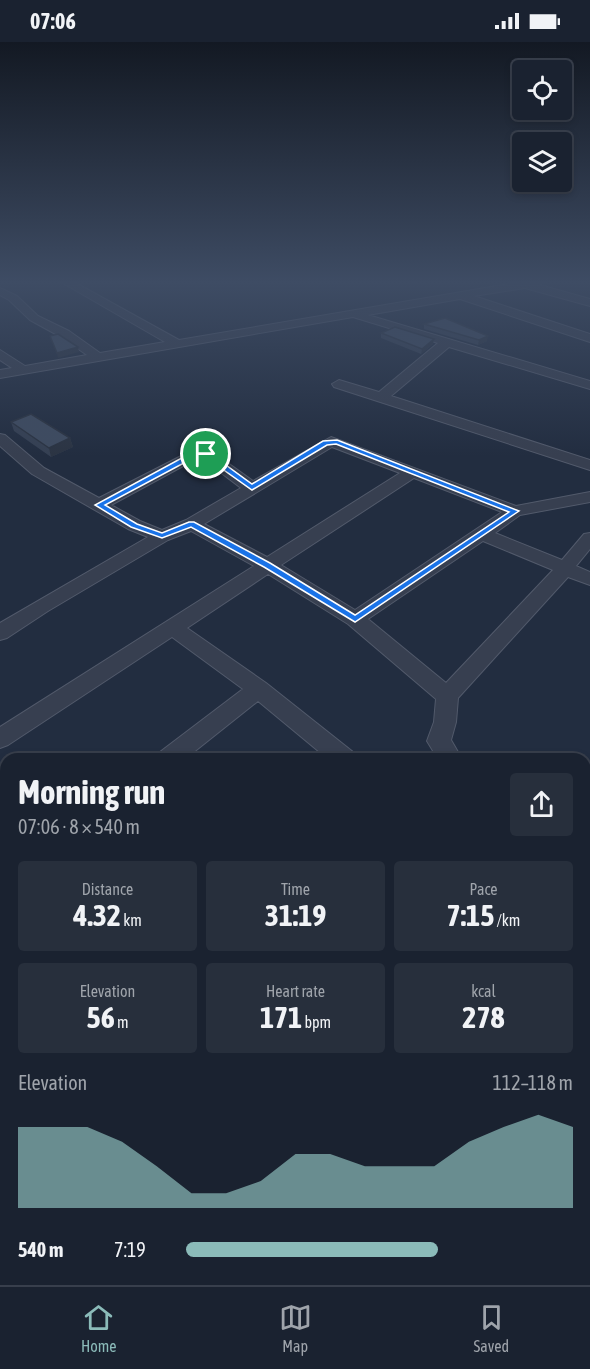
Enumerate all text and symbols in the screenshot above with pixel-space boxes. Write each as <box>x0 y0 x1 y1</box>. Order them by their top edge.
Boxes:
text: 07:06 <box>30 8 76 34</box>
map controls <box>512 60 572 192</box>
button: locate <box>512 60 572 120</box>
button: layers <box>512 132 572 192</box>
pin <box>180 428 231 479</box>
icon: arrive <box>189 437 222 470</box>
text: Morning run <box>18 773 165 811</box>
button: share <box>510 773 573 836</box>
text: 07:06 · 8 × 540 m <box>18 815 140 838</box>
text: Distance <box>82 880 133 898</box>
text: Time <box>281 880 310 898</box>
text: Pace <box>469 880 498 898</box>
text: 4.32 <box>73 898 121 932</box>
text: 31:19 <box>265 898 326 932</box>
text: 7:15 <box>447 898 494 932</box>
text: km <box>121 911 142 929</box>
text: /km <box>494 911 520 929</box>
text: Elevation <box>80 982 135 1000</box>
text: Heart rate <box>266 982 325 1000</box>
text: kcal <box>471 982 496 1000</box>
text: 56 <box>87 1000 115 1034</box>
text: 171 <box>260 1000 302 1034</box>
text: 278 <box>462 1000 505 1034</box>
text: m <box>115 1013 128 1031</box>
text: bpm <box>302 1013 331 1031</box>
text: Elevation <box>18 1071 87 1094</box>
text: 112–118 m <box>492 1071 573 1094</box>
text: 540 m <box>18 1238 63 1261</box>
text: 7:19 <box>114 1238 146 1261</box>
tab: Home <box>81 1301 117 1355</box>
tab: Map <box>279 1301 312 1355</box>
tab: Saved <box>474 1301 509 1355</box>

